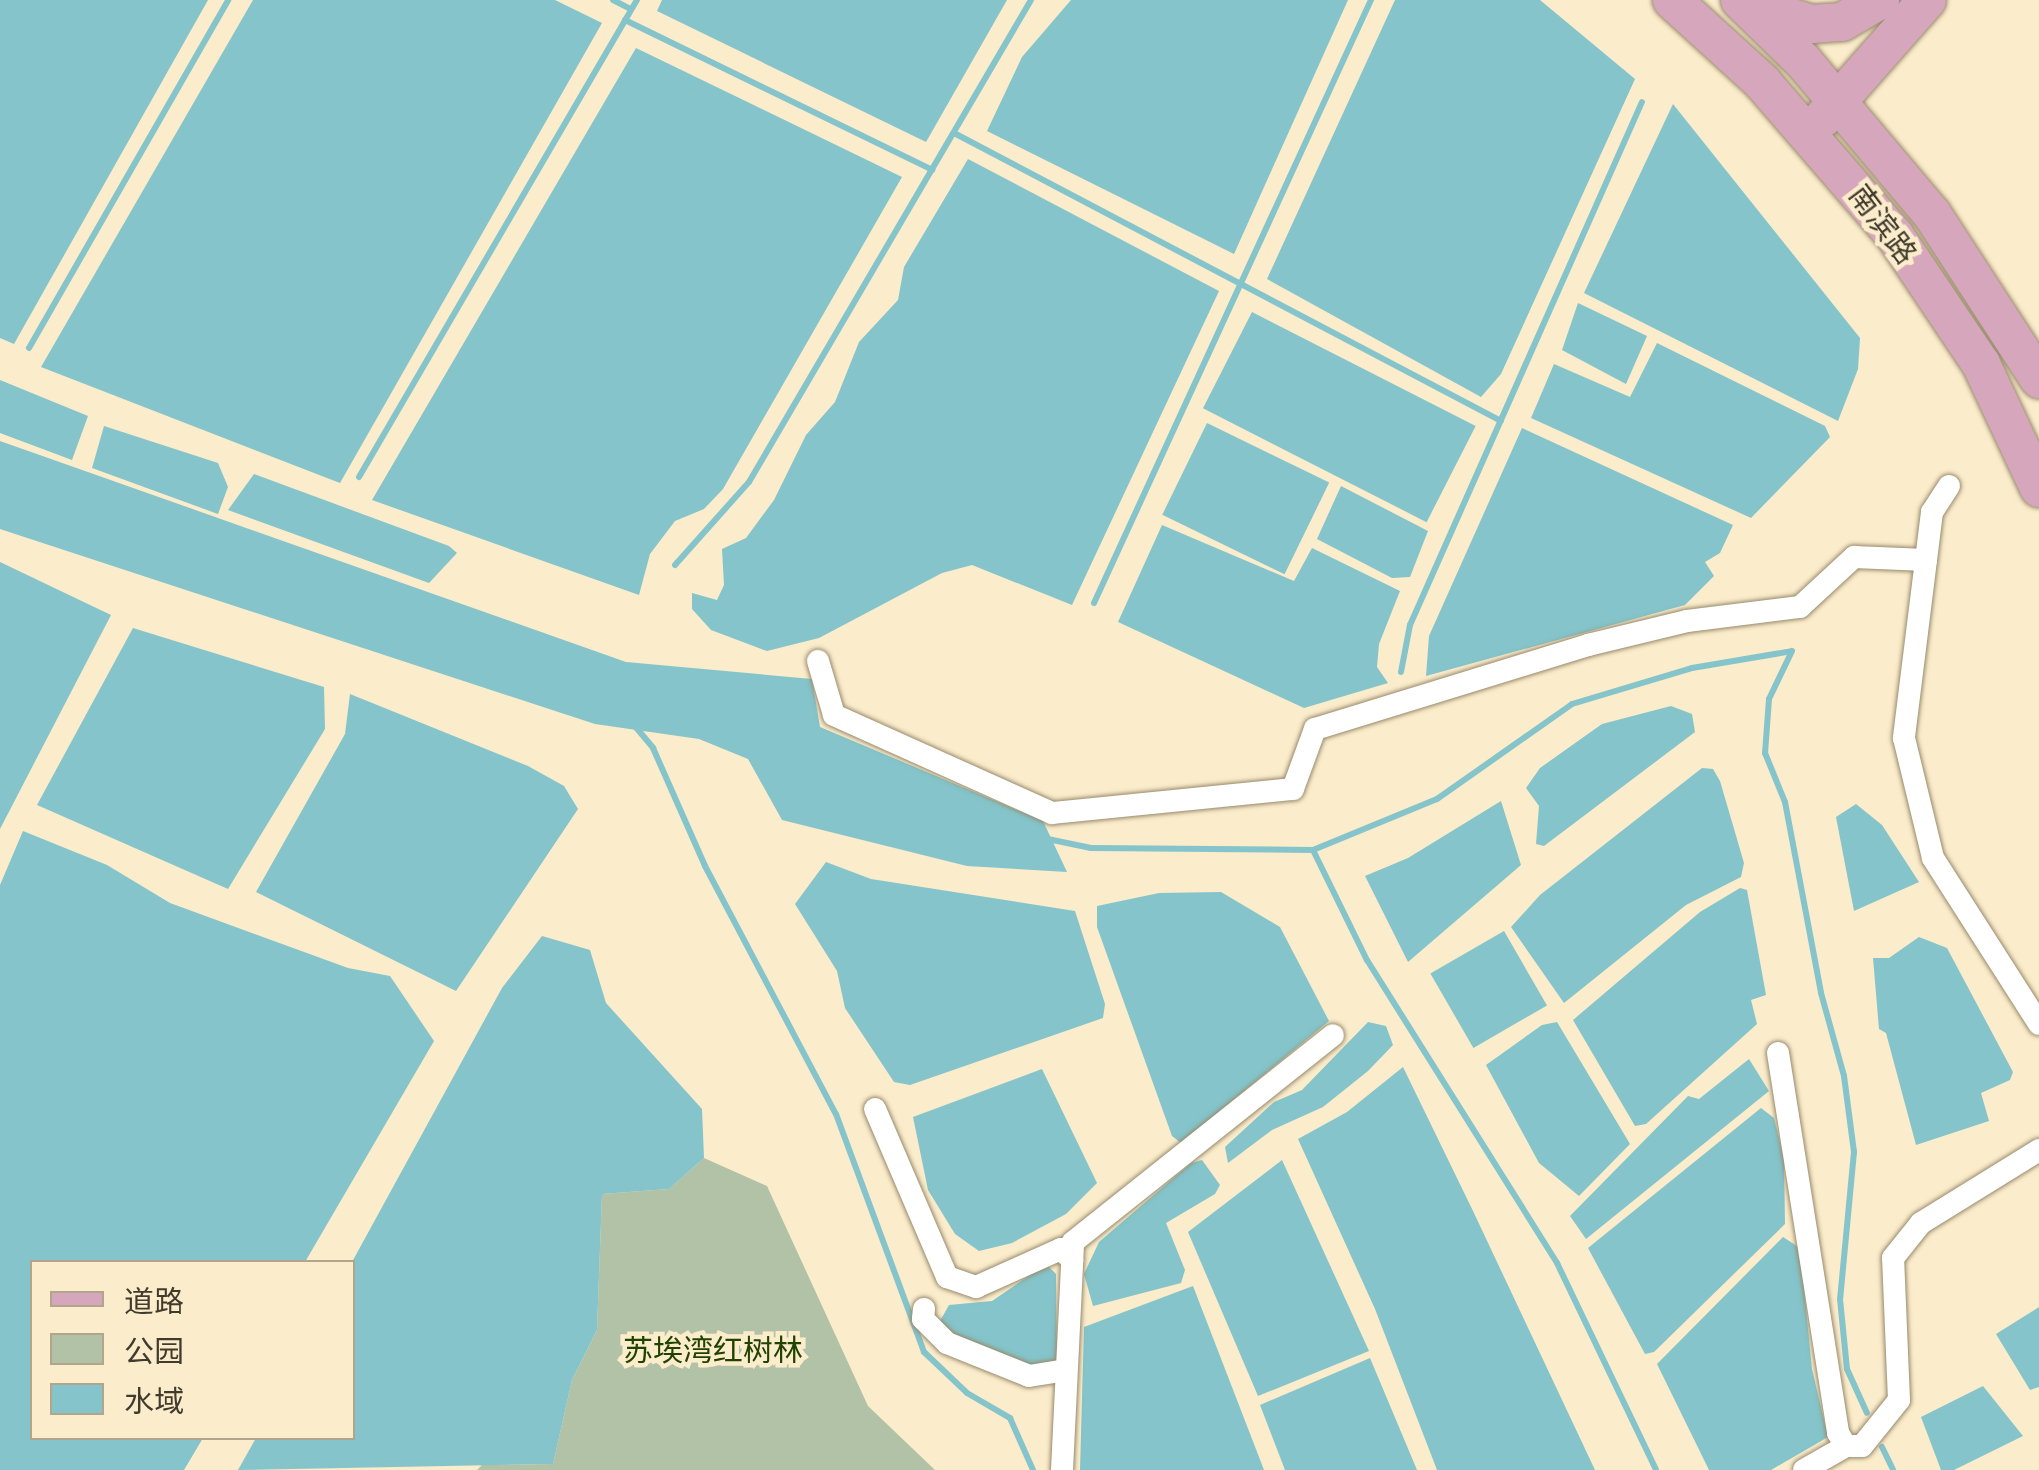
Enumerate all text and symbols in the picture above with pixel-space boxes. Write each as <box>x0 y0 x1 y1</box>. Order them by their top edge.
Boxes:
street label: 南滨路 <box>1842 177 1924 271</box>
legend <box>30 1260 355 1440</box>
text: 道路 <box>124 1283 184 1319</box>
park label: 苏埃湾红树林 <box>623 1332 803 1368</box>
text: 公园 <box>124 1333 184 1369</box>
text: 水域 <box>124 1383 184 1419</box>

